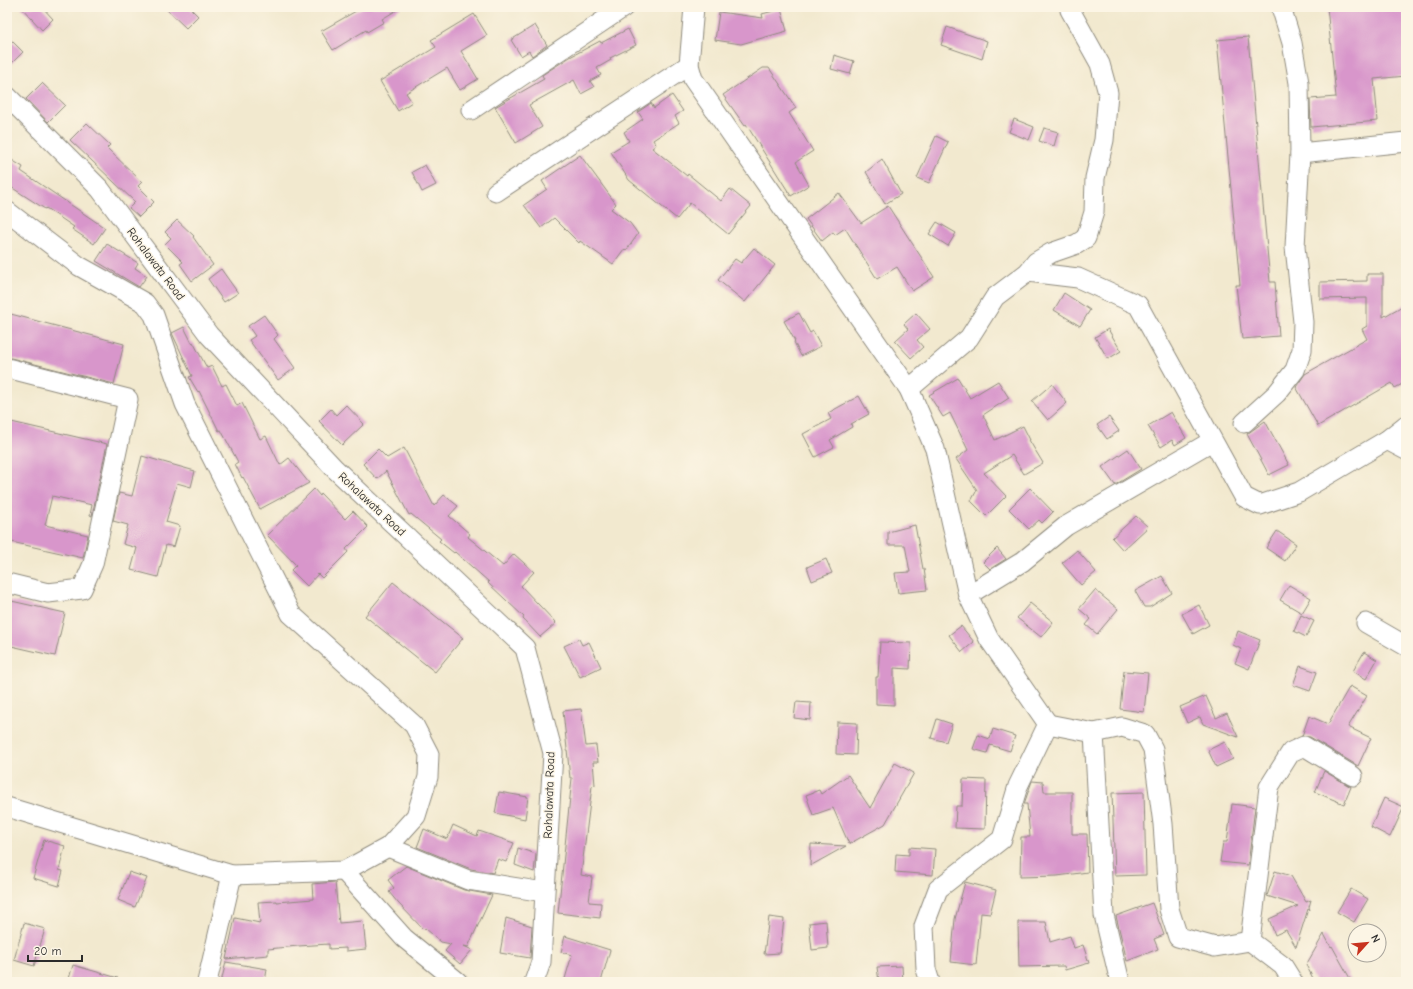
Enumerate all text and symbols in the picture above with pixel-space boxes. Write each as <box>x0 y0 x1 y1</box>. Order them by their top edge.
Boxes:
street label: Rohalawata Road <box>124 225 188 303</box>
street label: Rohalawata Road <box>335 469 409 539</box>
street label: Rohalawata Road <box>540 751 558 839</box>
north arrow <box>1347 923 1387 963</box>
text: N <box>1368 933 1383 945</box>
scale bar <box>28 937 82 963</box>
text: 20 m <box>34 944 62 958</box>

